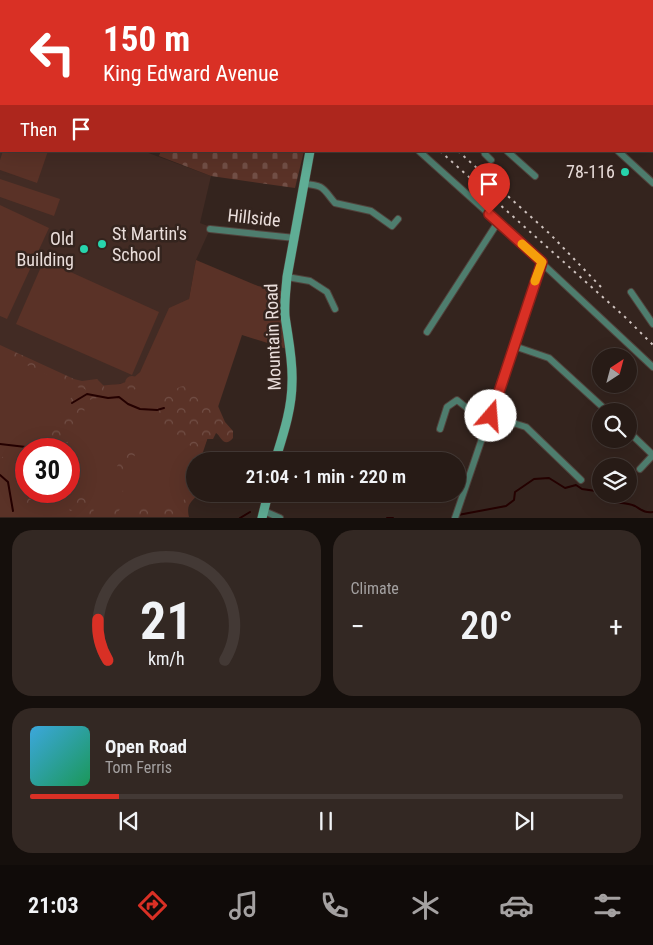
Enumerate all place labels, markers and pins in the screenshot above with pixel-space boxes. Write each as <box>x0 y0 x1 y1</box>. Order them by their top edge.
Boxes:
place label: 78-116 <box>566 161 615 182</box>
pin <box>468 163 510 214</box>
marker: 78-116 <box>619 166 631 178</box>
place label: St Martin's School <box>112 223 187 265</box>
place label: Old Building <box>17 228 74 270</box>
marker: St Martin's School <box>96 238 108 250</box>
marker: Old Building <box>78 243 90 255</box>

